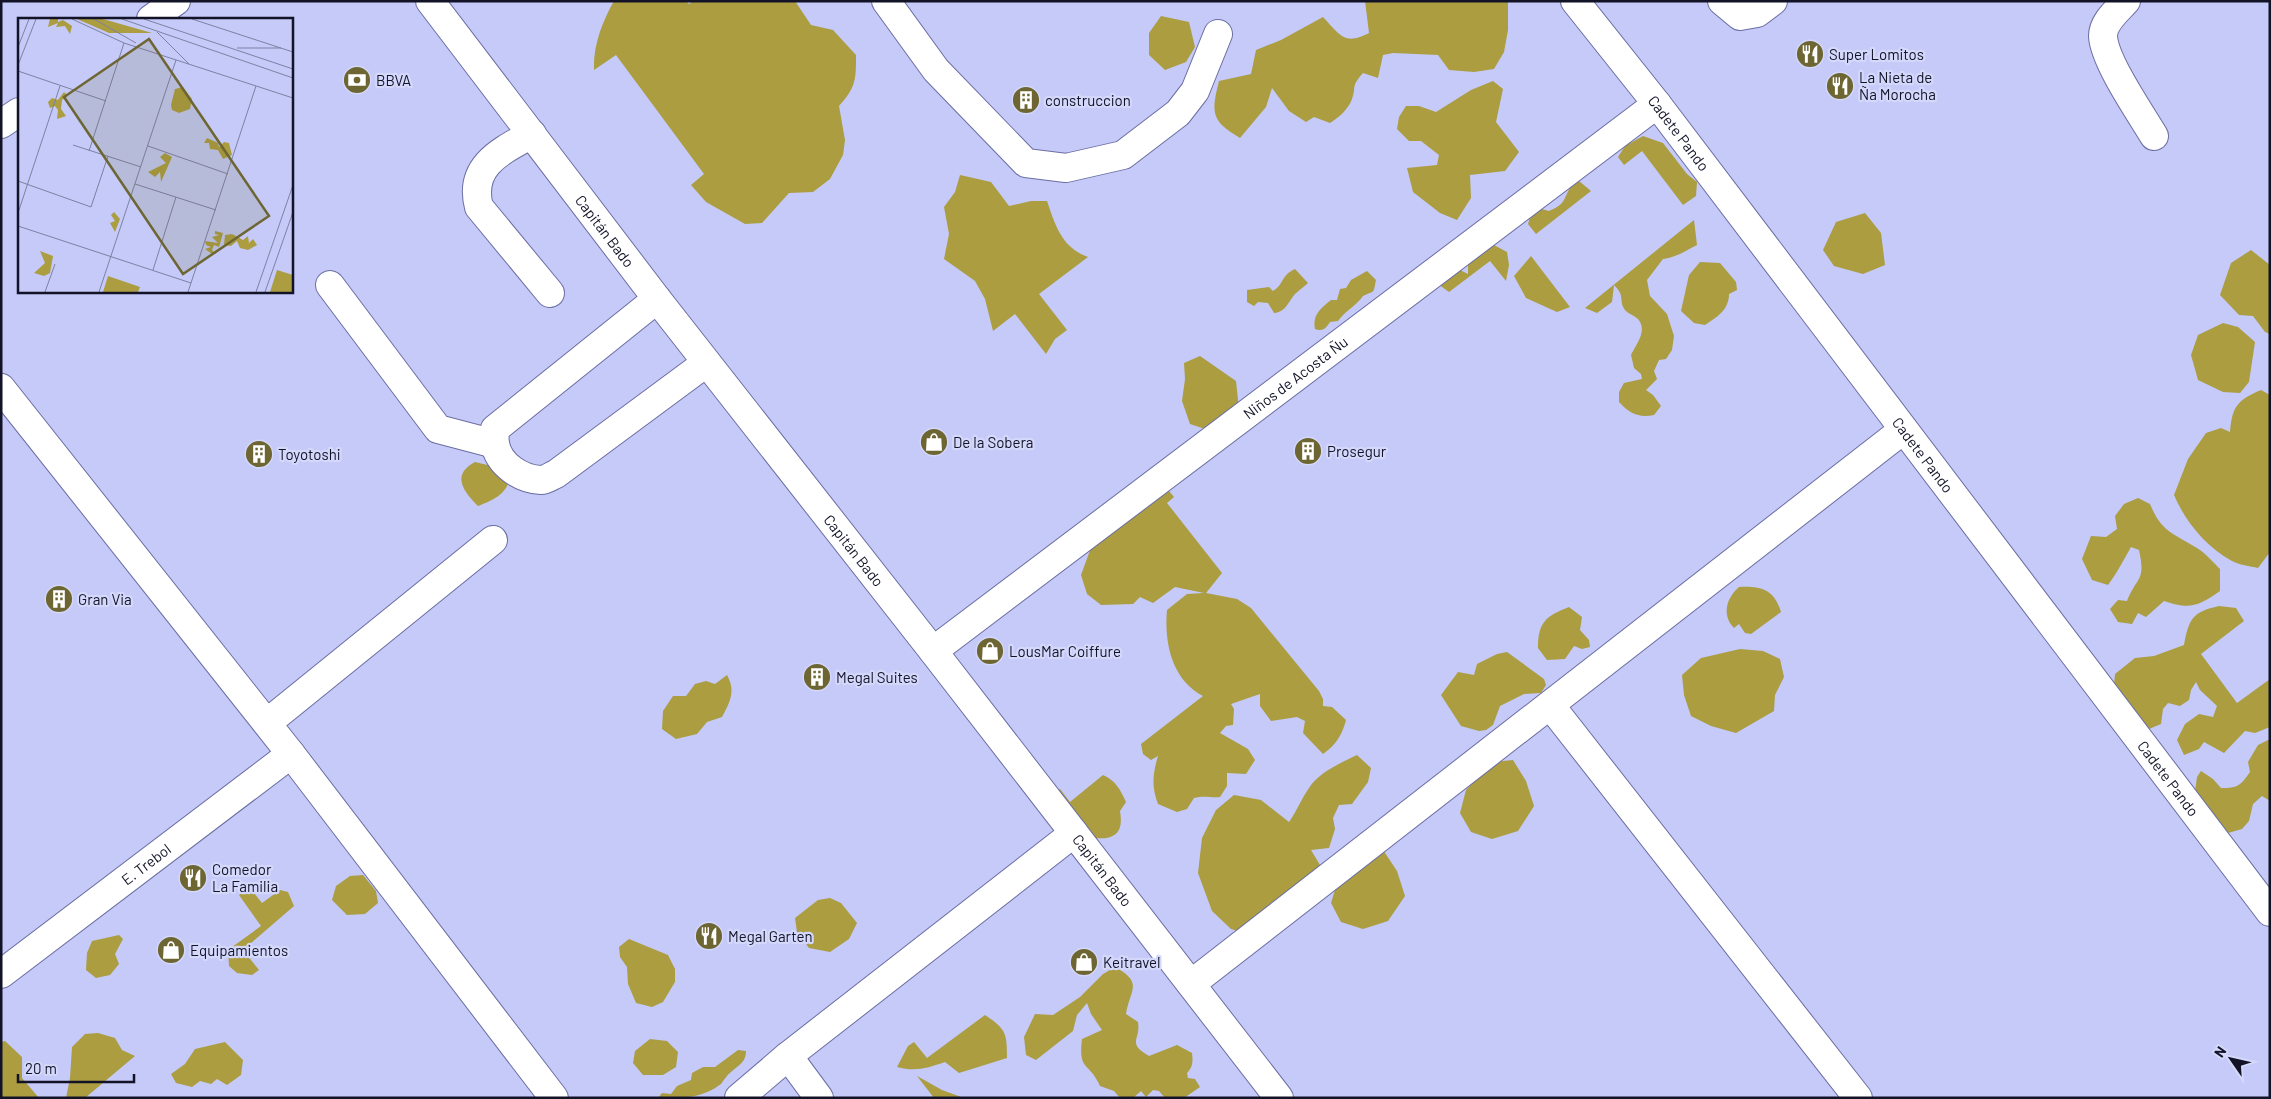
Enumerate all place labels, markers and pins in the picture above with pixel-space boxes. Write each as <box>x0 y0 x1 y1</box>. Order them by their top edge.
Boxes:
restaurant icon: Super Lomitos <box>1795 39 1825 69</box>
place label: Super Lomitos <box>1829 45 1924 63</box>
bank icon: BBVA <box>342 65 372 95</box>
place label: La Nieta de Ña Morocha <box>1859 68 1936 103</box>
place label: BBVA <box>376 71 411 89</box>
restaurant icon: La Nieta de Ña Morocha <box>1825 71 1855 101</box>
building icon: construccion <box>1011 85 1041 115</box>
place label: construccion <box>1045 91 1131 109</box>
shop icon: De la Sobera <box>919 427 949 457</box>
place label: De la Sobera <box>953 433 1034 451</box>
building icon: Prosegur <box>1293 436 1323 466</box>
building icon: Toyotoshi <box>244 439 274 469</box>
place label: Prosegur <box>1327 442 1387 460</box>
place label: Toyotoshi <box>278 445 341 463</box>
building icon: Gran Via <box>44 584 74 614</box>
place label: Gran Via <box>78 590 132 608</box>
shop icon: LousMar Coiffure <box>975 636 1005 666</box>
place label: LousMar Coiffure <box>1009 642 1121 660</box>
building icon: Megal Suites <box>802 662 832 692</box>
place label: Megal Suites <box>836 668 918 686</box>
place label: Comedor La Familia <box>212 860 278 895</box>
restaurant icon: Comedor La Familia <box>178 863 208 893</box>
restaurant icon: Megal Garten <box>694 921 724 951</box>
place label: Megal Garten <box>728 927 813 945</box>
shop icon: Equipamientos <box>156 935 186 965</box>
place label: Equipamientos <box>190 941 288 959</box>
shop icon: Keitravel <box>1069 947 1099 977</box>
place label: Keitravel <box>1103 953 1161 971</box>

